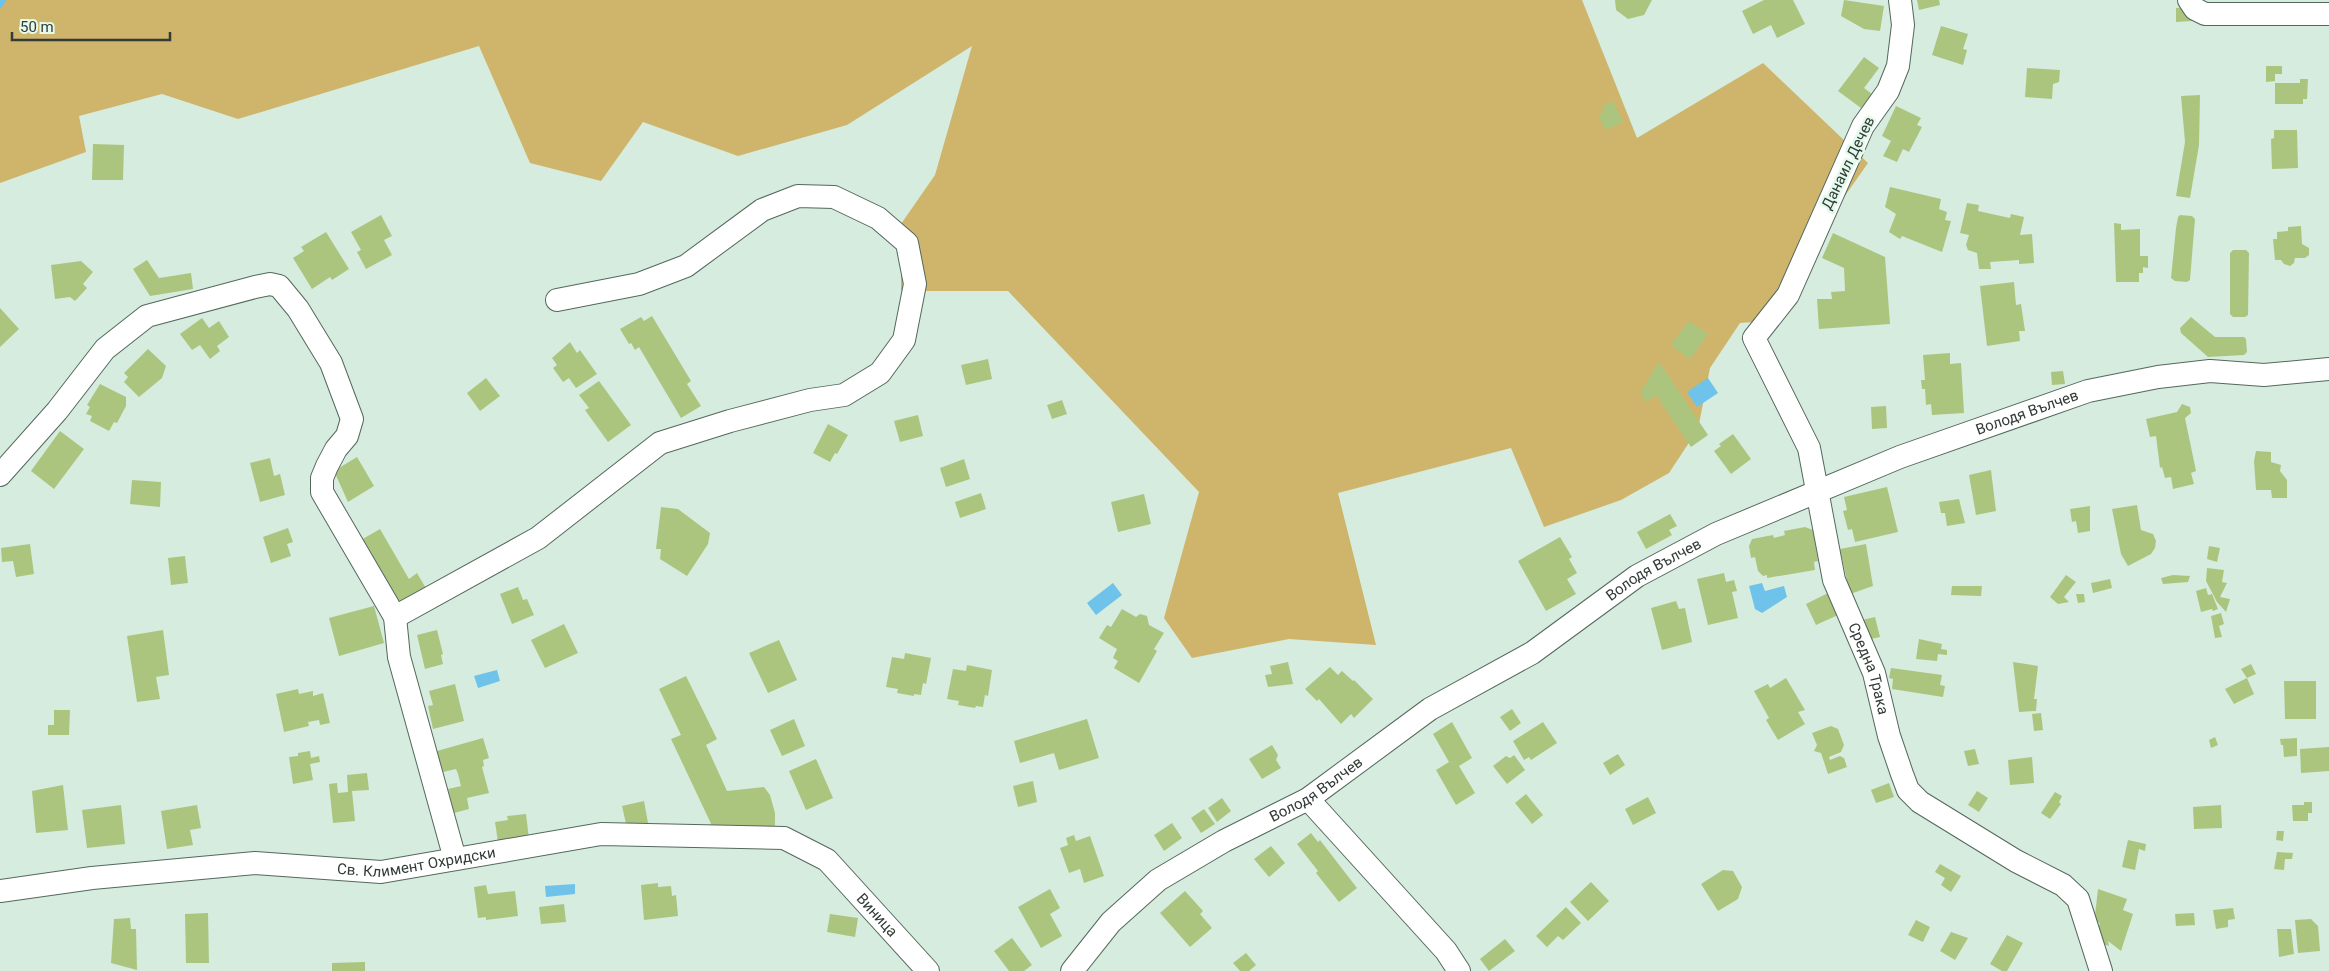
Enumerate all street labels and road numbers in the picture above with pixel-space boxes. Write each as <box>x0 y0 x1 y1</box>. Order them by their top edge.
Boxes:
street label: Данаил Дечев <box>1818 114 1878 212</box>
street label: Володя Вълчев <box>1973 386 2081 439</box>
street label: Володя Вълчев <box>1602 535 1704 605</box>
street label: Средна Трака <box>1844 620 1893 716</box>
street label: Володя Вълчев <box>1266 753 1366 826</box>
street label: Св. Климент Охридски <box>336 843 497 881</box>
street label: Виница <box>853 890 901 941</box>

